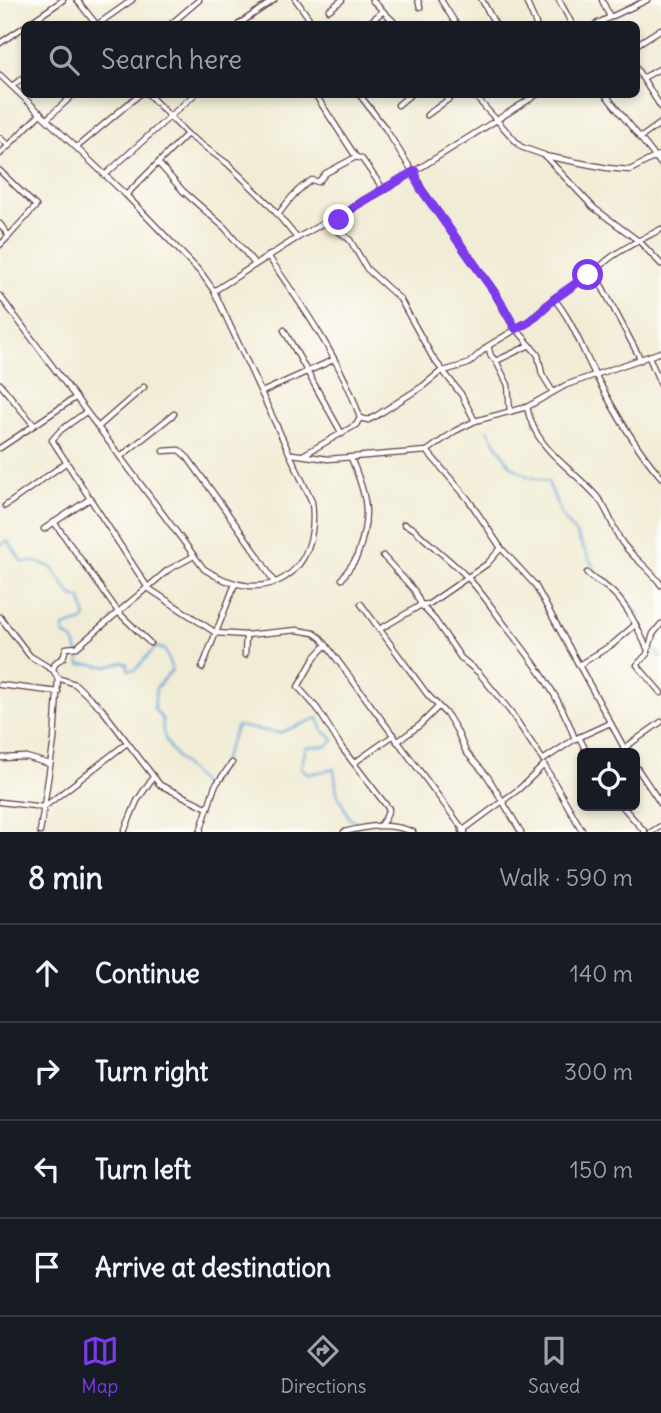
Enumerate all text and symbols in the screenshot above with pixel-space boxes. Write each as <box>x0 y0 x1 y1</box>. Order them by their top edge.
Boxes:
search box <box>21 21 640 98</box>
icon: search <box>45 41 83 79</box>
text: Search here <box>101 43 242 76</box>
route end <box>323 204 354 235</box>
route start <box>572 259 603 290</box>
map controls <box>577 748 640 811</box>
button: locate <box>577 748 640 811</box>
text: 8 min <box>28 859 103 897</box>
text: Walk · 590 m <box>500 863 633 892</box>
icon: ahead <box>28 954 66 992</box>
text: Continue <box>95 957 200 990</box>
text: 140 m <box>570 959 633 988</box>
icon: right <box>28 1052 66 1090</box>
text: Turn right <box>95 1055 208 1088</box>
text: 300 m <box>564 1057 633 1086</box>
icon: left <box>28 1150 66 1188</box>
text: Turn left <box>95 1153 191 1186</box>
text: 150 m <box>570 1155 633 1184</box>
icon: arrive <box>28 1248 66 1286</box>
text: Arrive at destination <box>95 1251 331 1284</box>
tab: Map <box>81 1332 119 1398</box>
tab: Directions <box>281 1332 366 1398</box>
tab: Saved <box>528 1332 580 1398</box>

